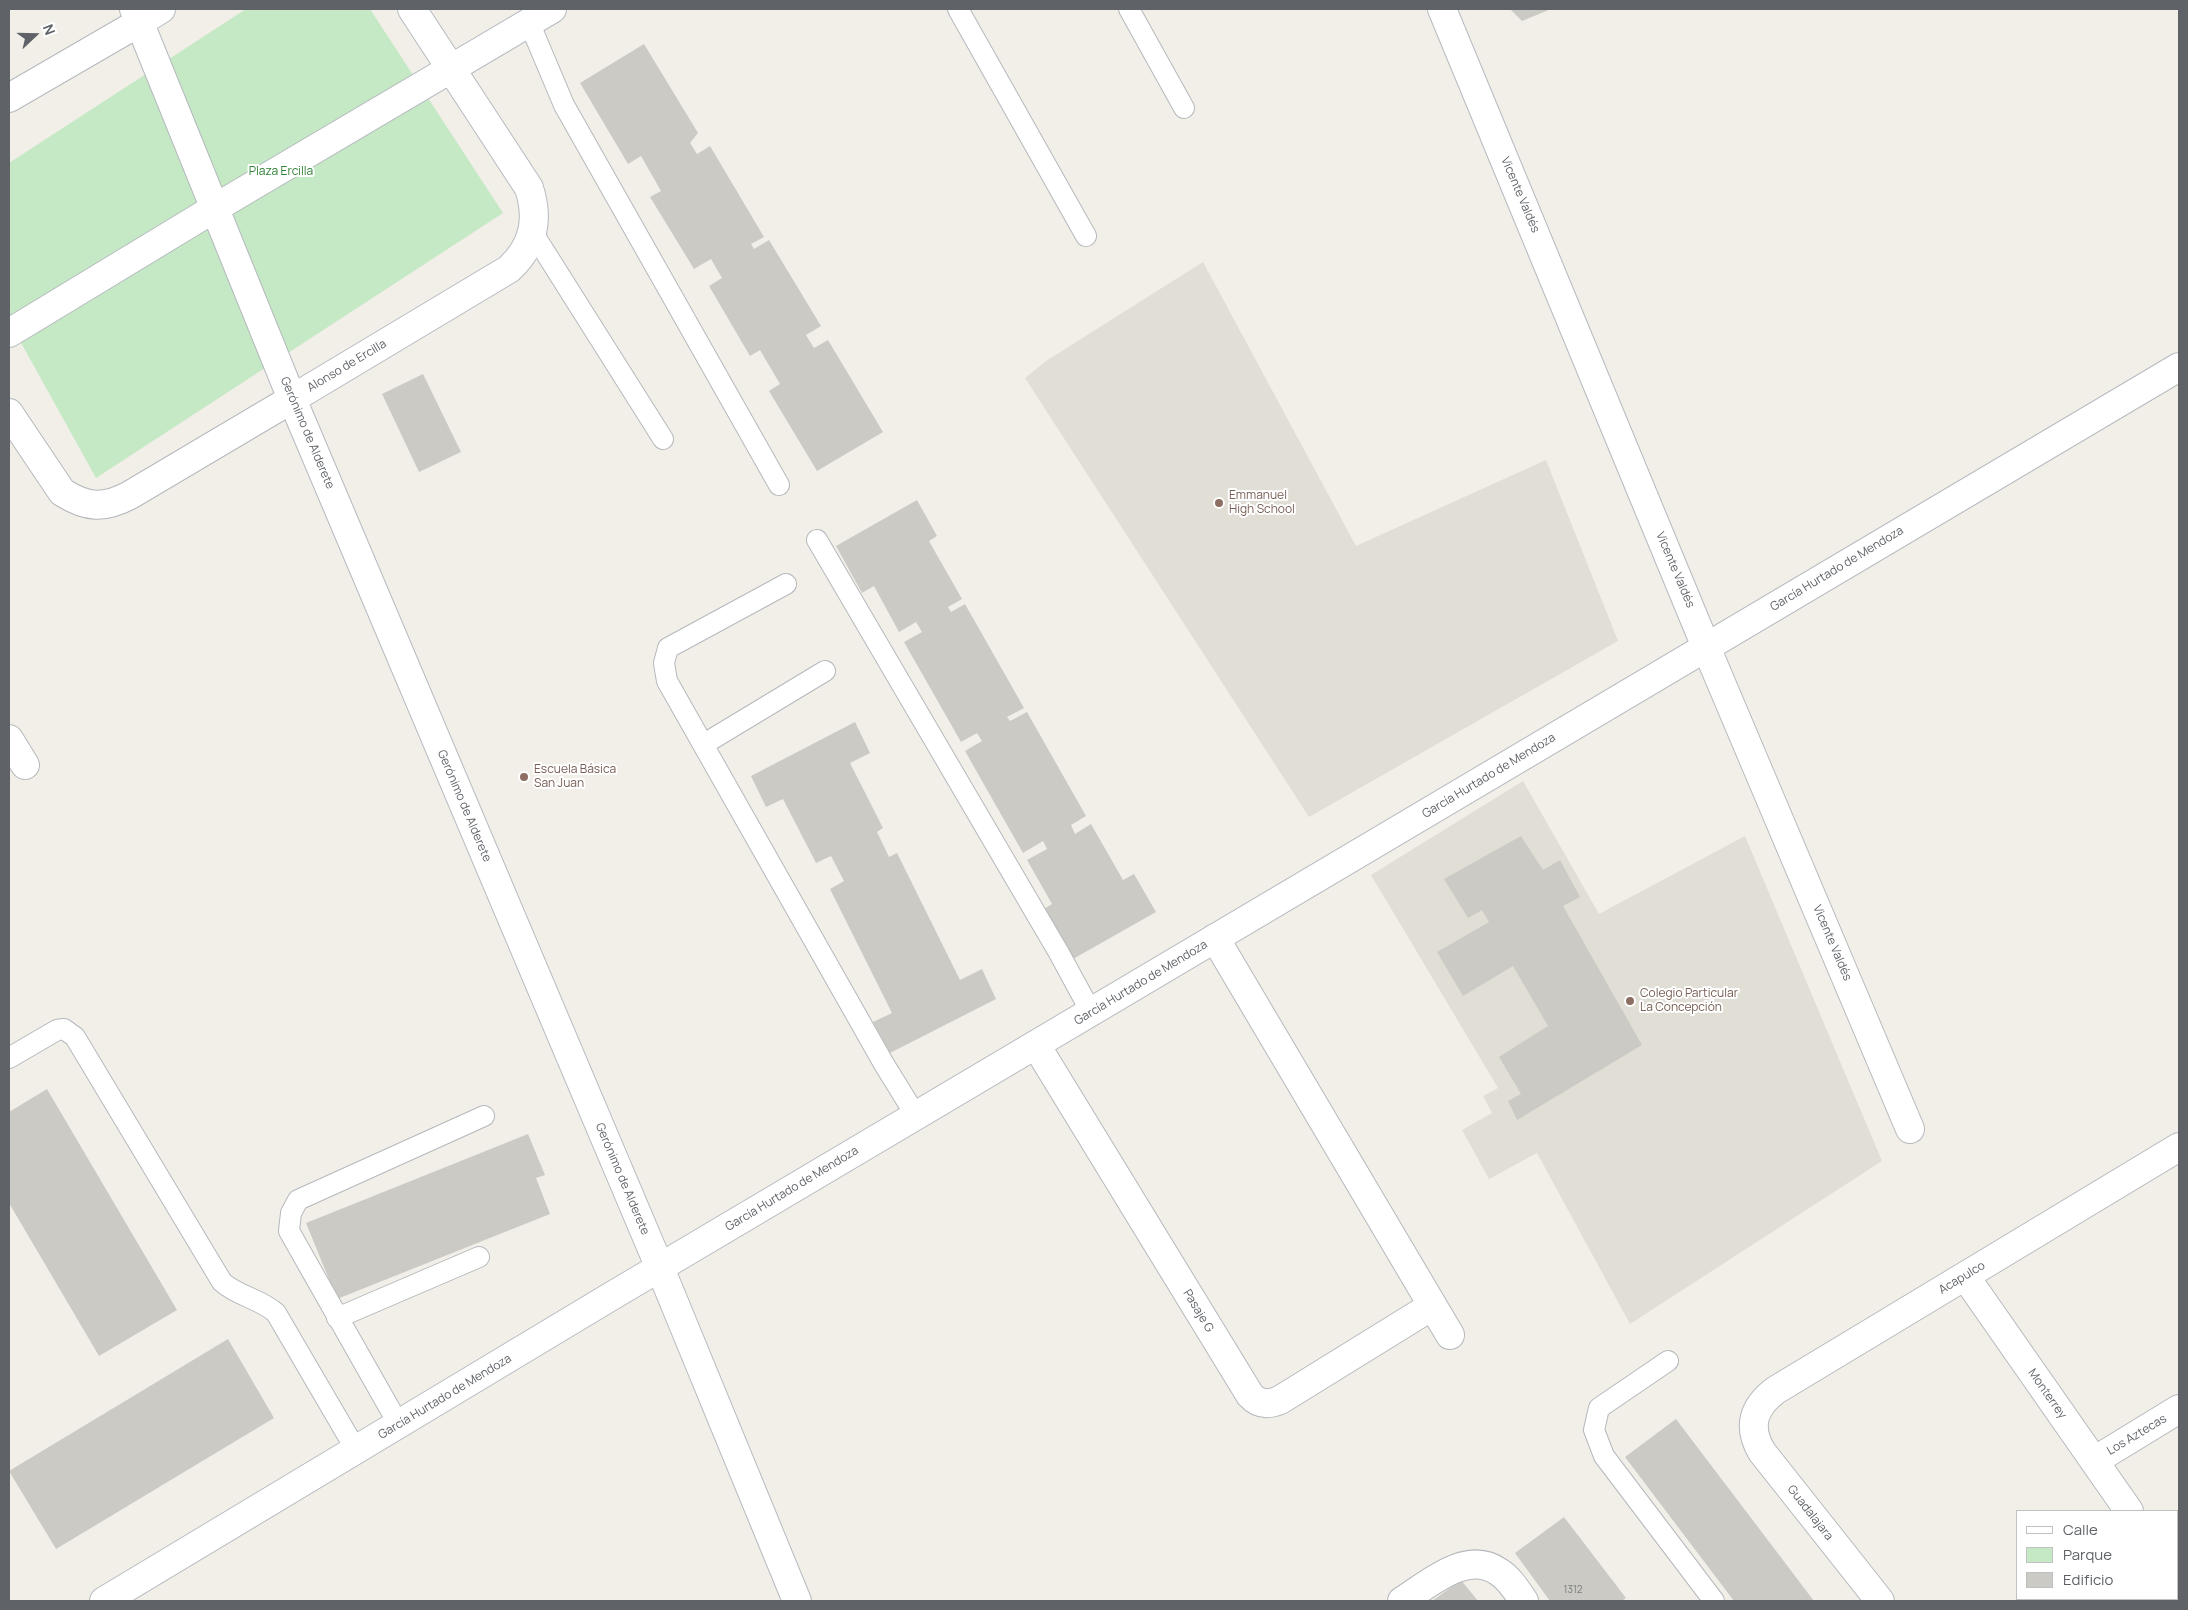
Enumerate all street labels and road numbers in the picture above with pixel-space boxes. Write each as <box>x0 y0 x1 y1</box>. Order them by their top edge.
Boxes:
street label: Vicente Valdés <box>1498 155 1542 235</box>
street label: Alonso de Ercilla <box>305 337 389 395</box>
street label: Gerónimo de Alderete <box>277 375 337 491</box>
street label: García Hurtado de Mendoza <box>1768 524 1906 614</box>
street label: Vicente Valdés <box>1653 530 1697 610</box>
street label: García Hurtado de Mendoza <box>1420 731 1558 821</box>
street label: Gerónimo de Alderete <box>434 748 494 864</box>
street label: Vicente Valdés <box>1810 903 1854 983</box>
street label: García Hurtado de Mendoza <box>1072 938 1210 1028</box>
street label: Gerónimo de Alderete <box>592 1121 652 1237</box>
street label: García Hurtado de Mendoza <box>723 1144 861 1234</box>
street label: Acapulco <box>1936 1259 1988 1297</box>
street label: Pasaje G <box>1180 1287 1216 1335</box>
street label: García Hurtado de Mendoza <box>376 1352 514 1442</box>
street label: Monterrey <box>2025 1366 2069 1422</box>
street label: Los Aztecas <box>2105 1412 2169 1458</box>
street label: Guadalajara <box>1784 1483 1836 1543</box>

